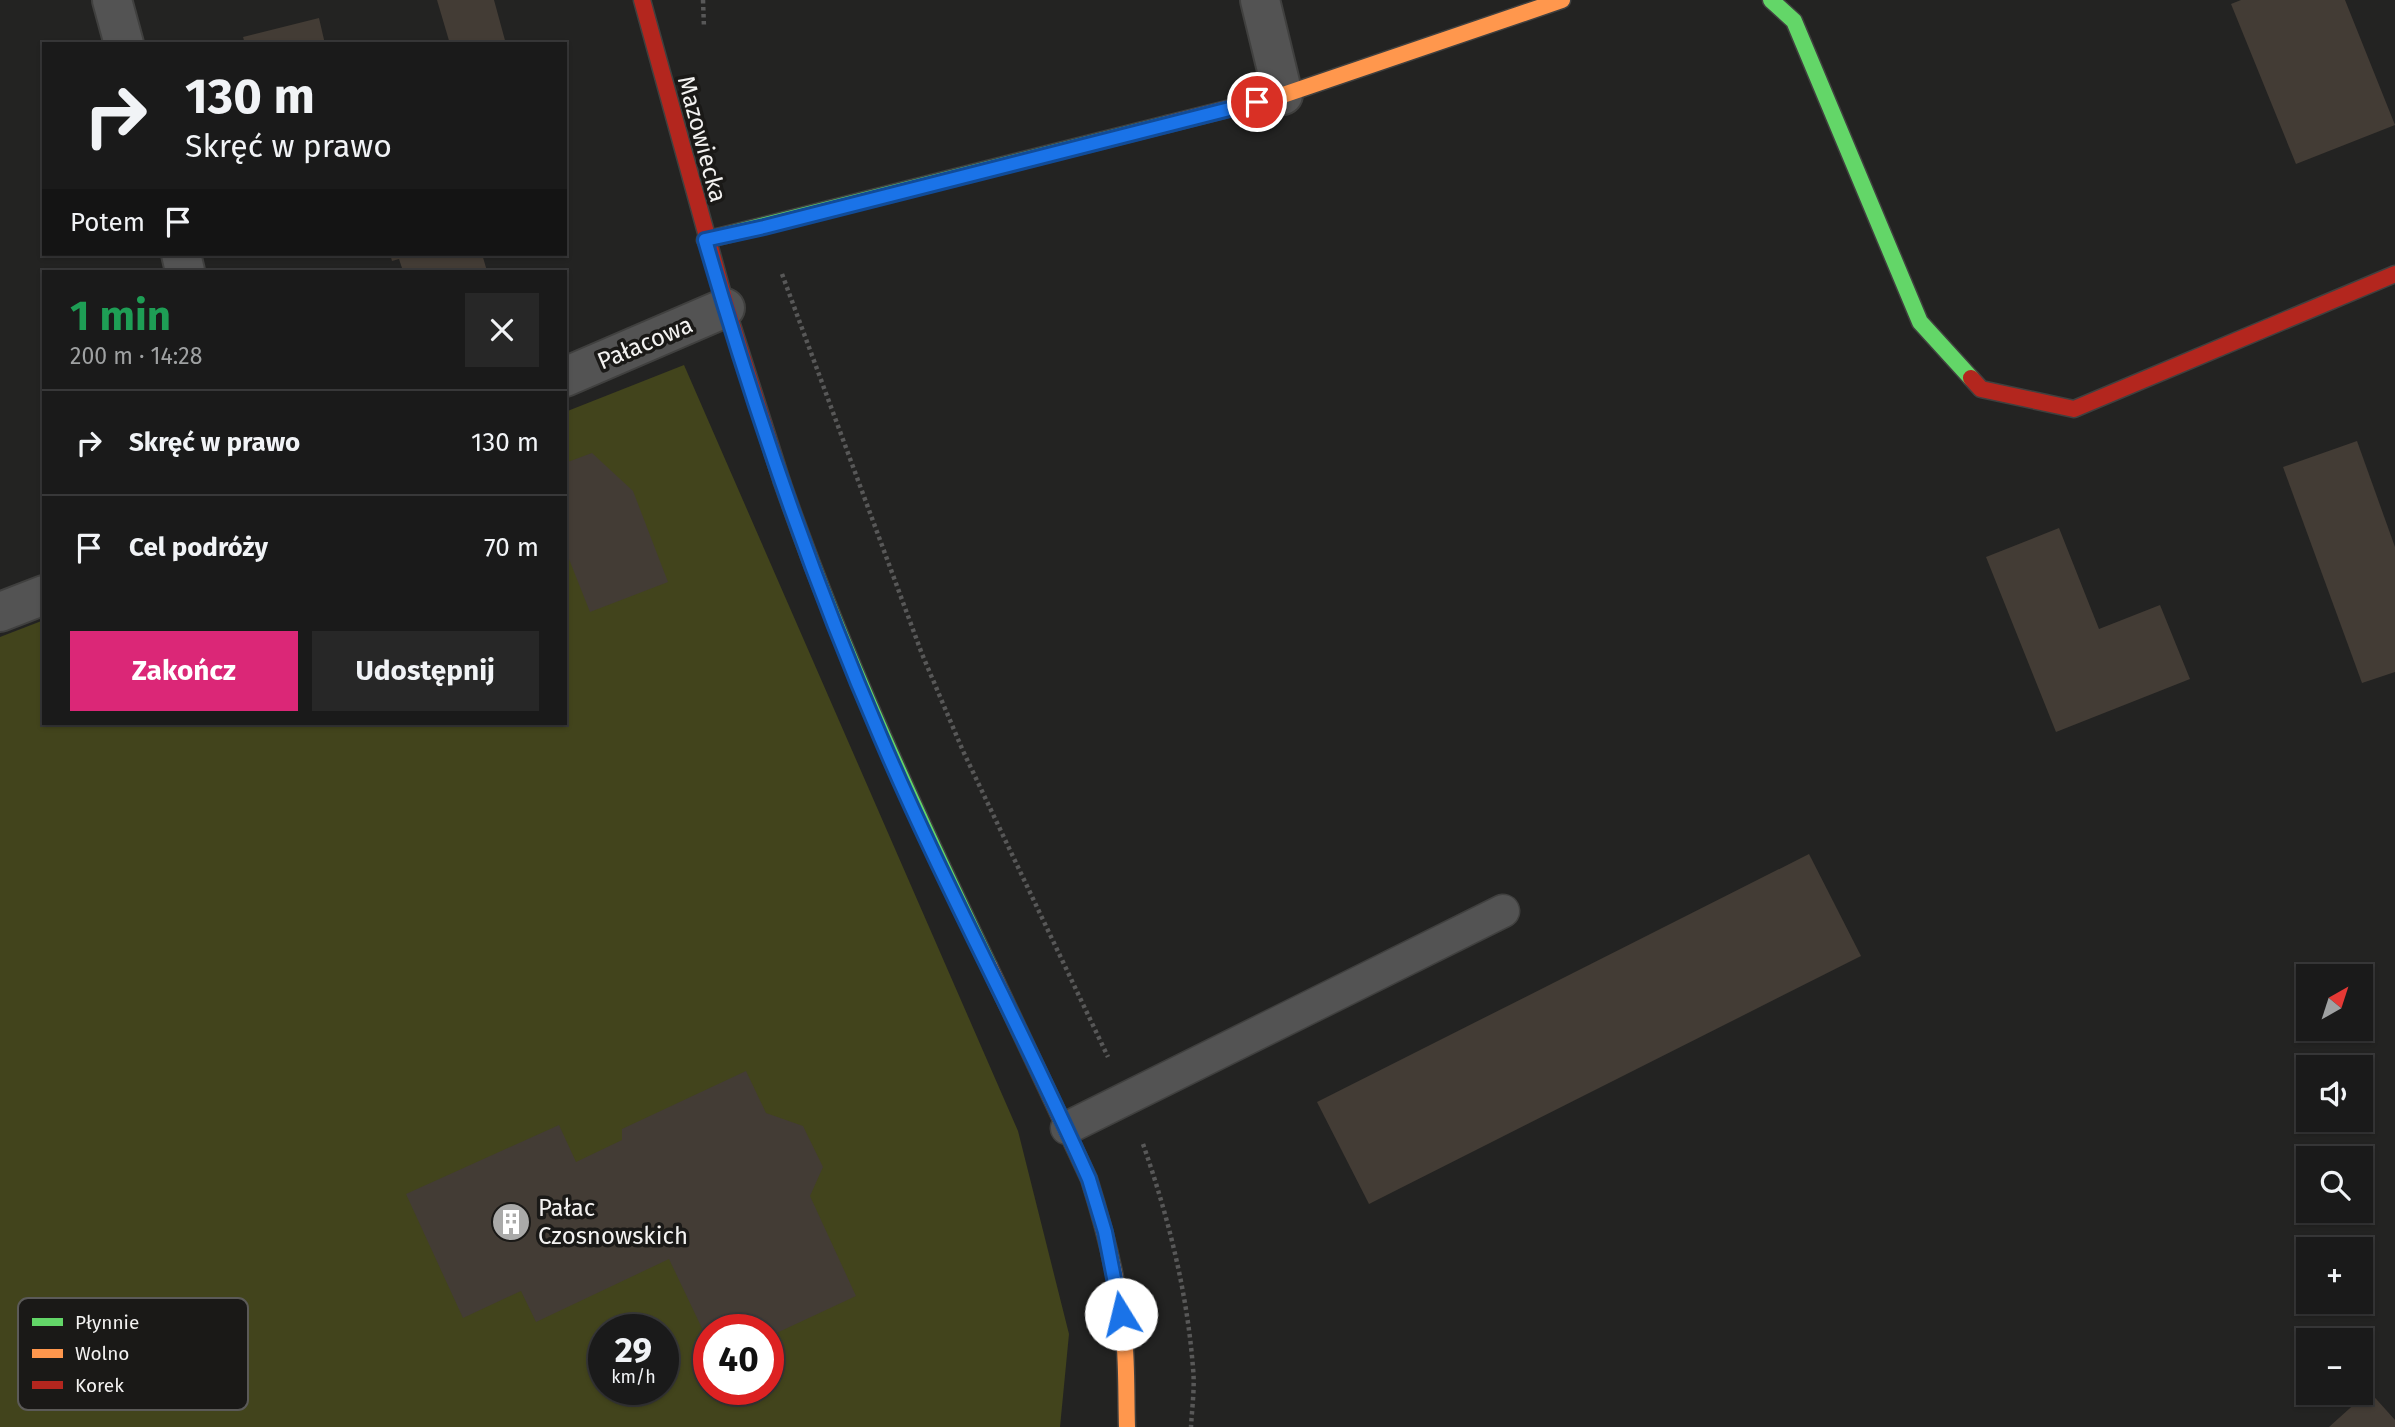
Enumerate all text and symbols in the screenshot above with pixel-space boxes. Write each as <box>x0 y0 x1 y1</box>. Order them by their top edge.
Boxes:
text: 130 m <box>185 67 315 126</box>
icon: right <box>70 70 161 161</box>
pin <box>1227 72 1287 132</box>
street label: Mazowiecka <box>672 73 732 205</box>
icon: arrive <box>1238 83 1276 121</box>
text: Skręć w prawo <box>185 127 392 165</box>
icon: arrive <box>159 203 197 241</box>
text: Potem <box>70 207 145 238</box>
text: 1 min <box>70 291 171 341</box>
button: close <box>465 293 539 367</box>
street label: Pałacowa <box>593 310 697 376</box>
text: 200 m · 14:28 <box>70 342 202 370</box>
icon: right <box>70 424 108 462</box>
text: Skręć w prawo <box>129 427 300 458</box>
text: 130 m <box>471 427 539 458</box>
icon: arrive <box>70 529 108 567</box>
text: Cel podróży <box>129 532 268 563</box>
text: 70 m <box>484 532 539 563</box>
button: Zakończ <box>70 631 298 711</box>
button: Udostępnij <box>312 631 539 711</box>
north arrow <box>2296 964 2373 1041</box>
map controls <box>2296 964 2373 1405</box>
button: sound <box>2296 1055 2373 1132</box>
button: search <box>2296 1146 2373 1223</box>
place label: Pałac Czosnowskich <box>538 1194 688 1250</box>
building icon: Pałac Czosnowskich <box>490 1201 532 1243</box>
button: + <box>2296 1237 2373 1314</box>
position arrow <box>1084 1277 1158 1351</box>
legend <box>18 1298 248 1410</box>
text: Płynnie <box>75 1311 139 1334</box>
speed limit sign: 40 <box>693 1314 784 1405</box>
button: − <box>2296 1328 2373 1405</box>
text: 29 <box>615 1329 652 1371</box>
text: Wolno <box>75 1342 129 1365</box>
text: km/h <box>611 1366 656 1388</box>
text: Korek <box>75 1374 124 1397</box>

